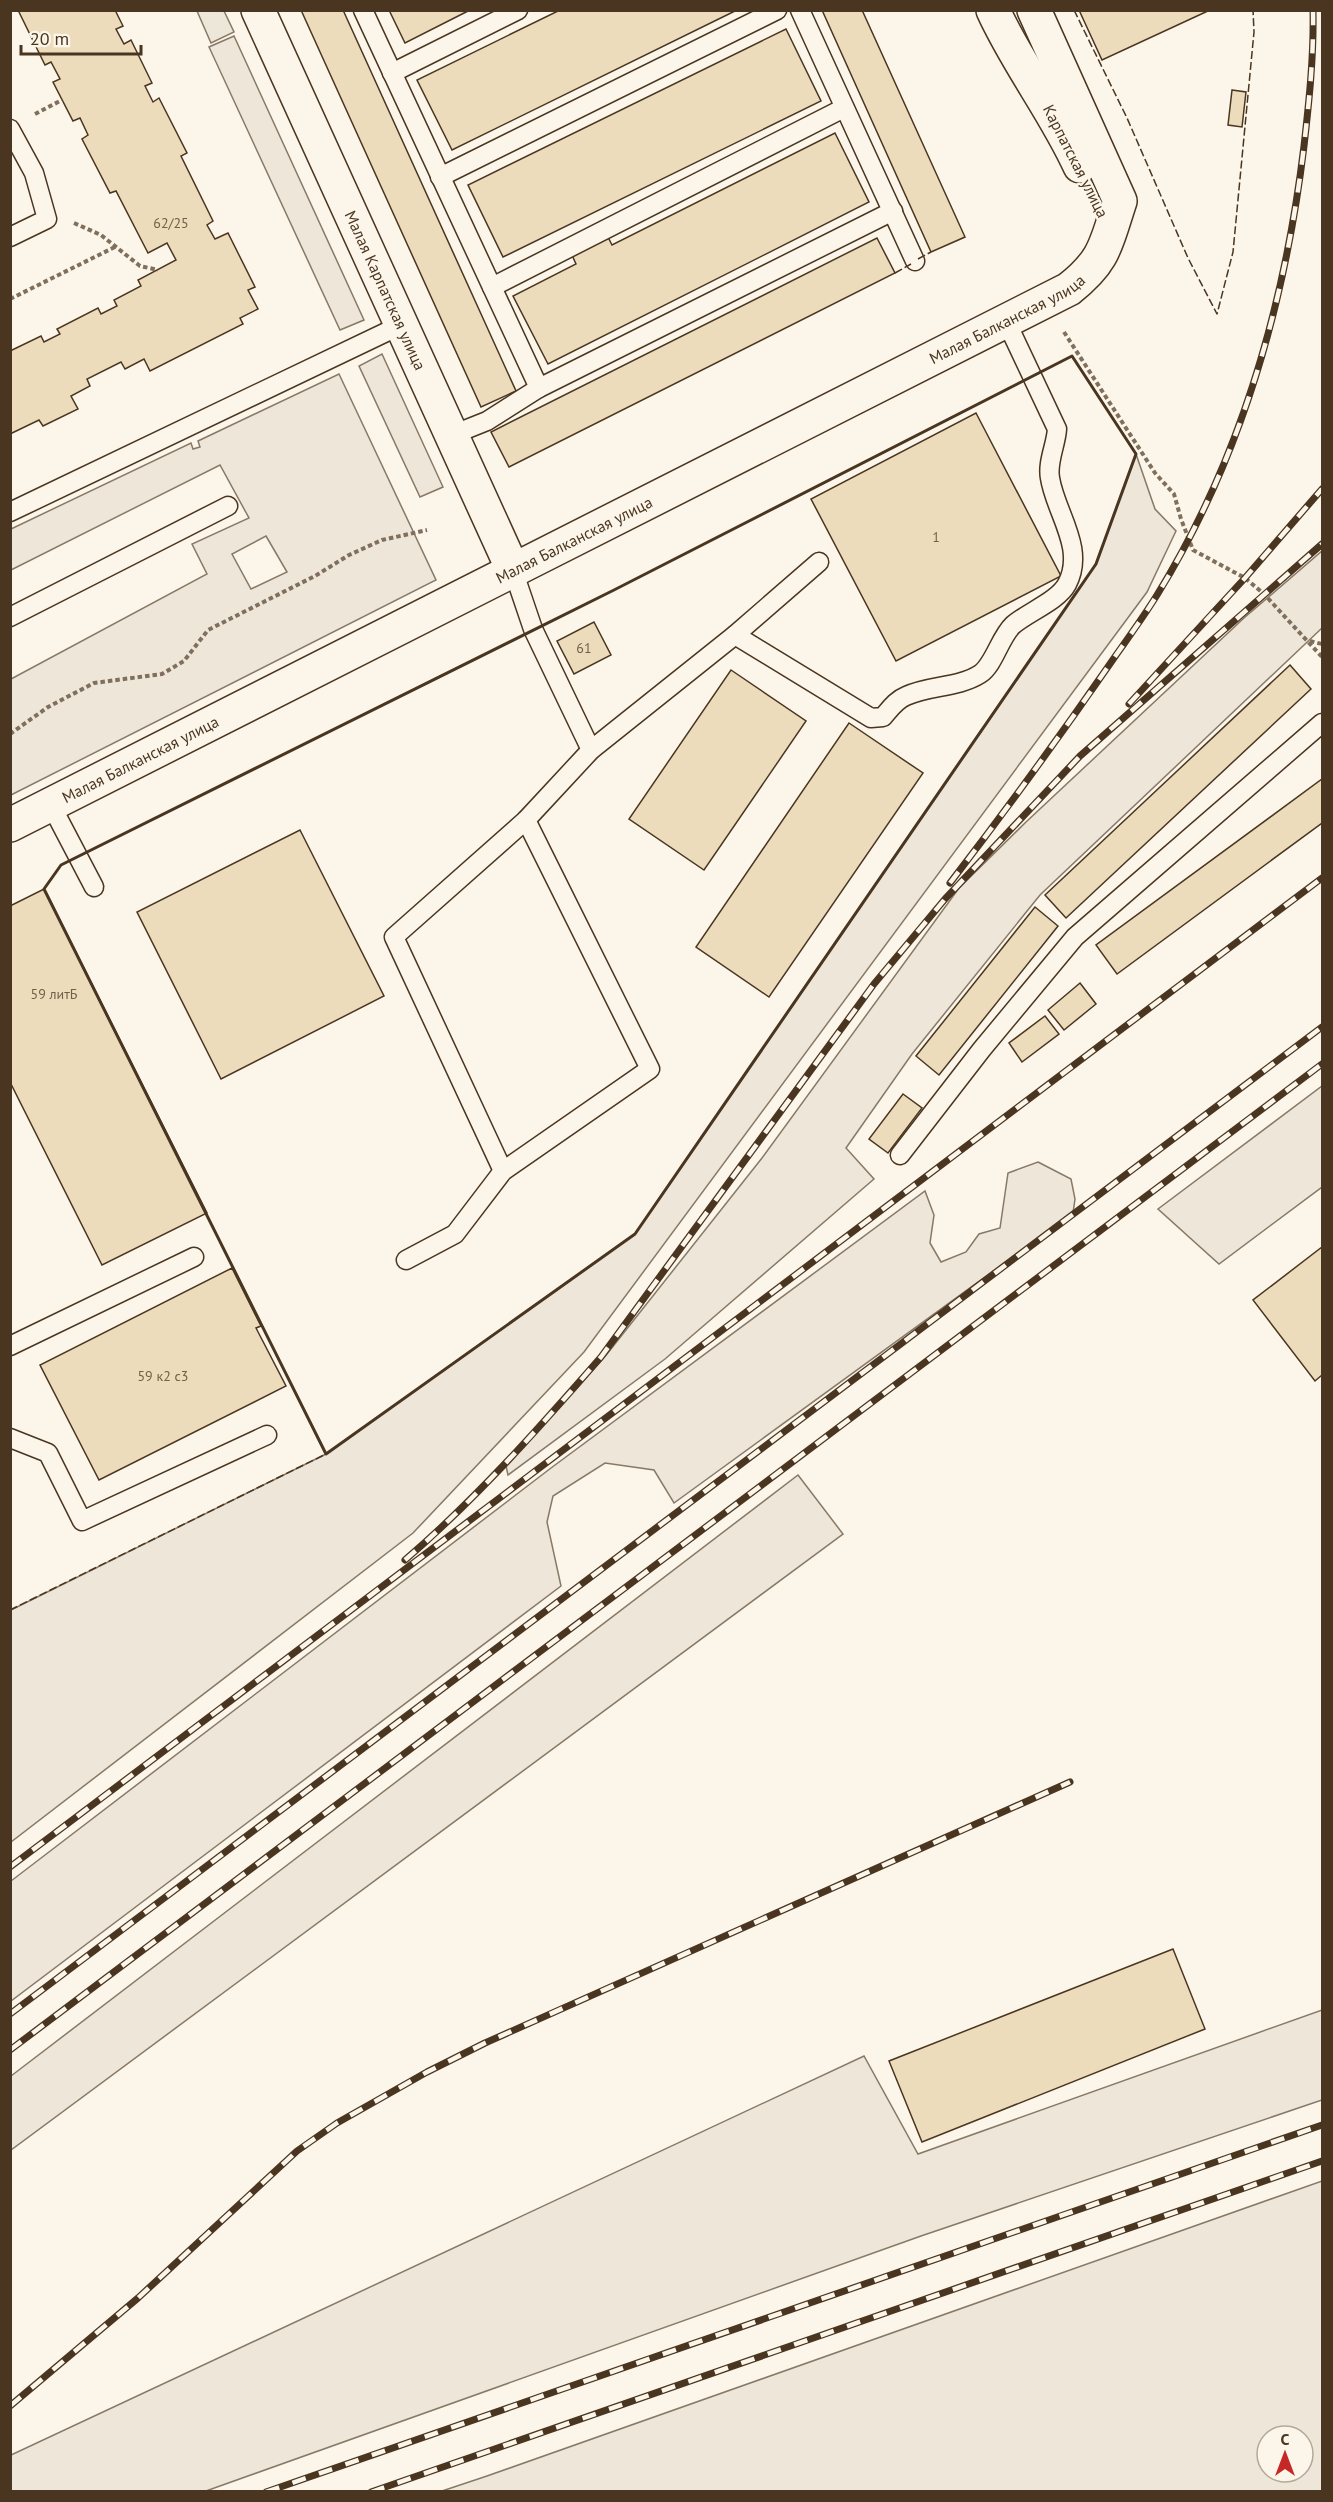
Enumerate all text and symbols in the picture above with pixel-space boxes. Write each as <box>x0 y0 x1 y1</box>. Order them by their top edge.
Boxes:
scale bar <box>21 18 141 56</box>
text: 20 m <box>30 27 69 50</box>
street label: Карпатская улица <box>1039 101 1113 221</box>
street label: Малая Карпатская улица <box>341 207 431 373</box>
house number: 62/25 <box>153 214 189 232</box>
street label: Малая Балканская улица <box>926 270 1089 368</box>
street label: Малая Балканская улица <box>492 492 656 588</box>
house number: 1 <box>932 528 940 546</box>
house number: 61 <box>576 639 592 657</box>
street label: Малая Балканская улица <box>59 711 222 807</box>
house number: 59 литБ <box>31 985 78 1003</box>
house number: 59 к2 с3 <box>137 1367 189 1385</box>
north arrow <box>1255 2424 1315 2484</box>
text: С <box>1281 2429 1290 2449</box>

